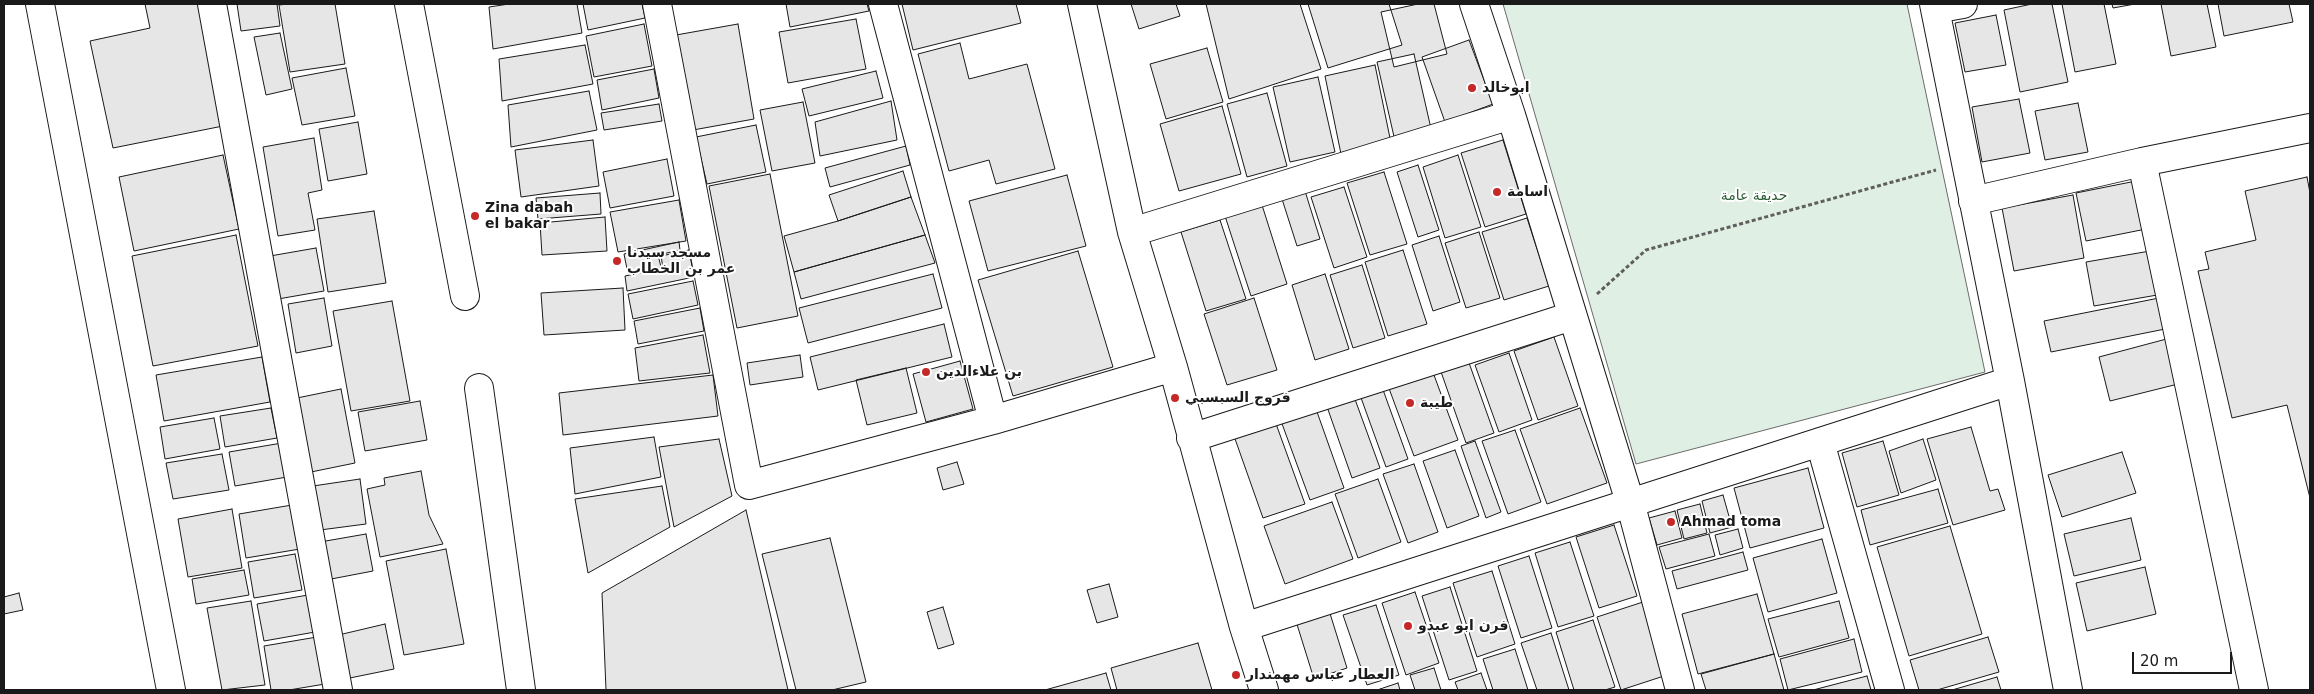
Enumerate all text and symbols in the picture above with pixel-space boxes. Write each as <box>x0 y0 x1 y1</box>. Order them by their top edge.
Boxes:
place label: ابوخالد <box>1482 80 1530 96</box>
marker: ابوخالد <box>1466 82 1478 94</box>
place label: اسامة <box>1507 184 1548 200</box>
marker: اسامة <box>1491 186 1503 198</box>
park label: حديقة عامة <box>1721 188 1787 204</box>
place label: Zina dabah el bakar <box>485 200 573 232</box>
marker: Zina dabah el bakar <box>469 210 481 222</box>
place label: مسجد سيدنا عمر بن الخطاب <box>627 245 735 278</box>
marker: مسجد سيدنا عمر بن الخطاب <box>611 255 623 267</box>
place label: بن علاءالدين <box>936 364 1022 380</box>
marker: بن علاءالدين <box>920 366 932 378</box>
place label: فروج السبسبي <box>1185 390 1291 406</box>
marker: فروج السبسبي <box>1169 392 1181 404</box>
place label: طيبة <box>1420 395 1453 411</box>
marker: طيبة <box>1404 397 1416 409</box>
place label: Ahmad toma <box>1681 514 1781 530</box>
marker: Ahmad toma <box>1665 516 1677 528</box>
place label: فرن ابو عبدو <box>1418 618 1508 634</box>
marker: فرن ابو عبدو <box>1402 620 1414 632</box>
scale bar <box>2134 642 2234 674</box>
text: 20 m <box>2140 652 2178 670</box>
place label: العطار عباس مهمندار <box>1246 667 1394 683</box>
marker: العطار عباس مهمندار <box>1230 669 1242 681</box>

